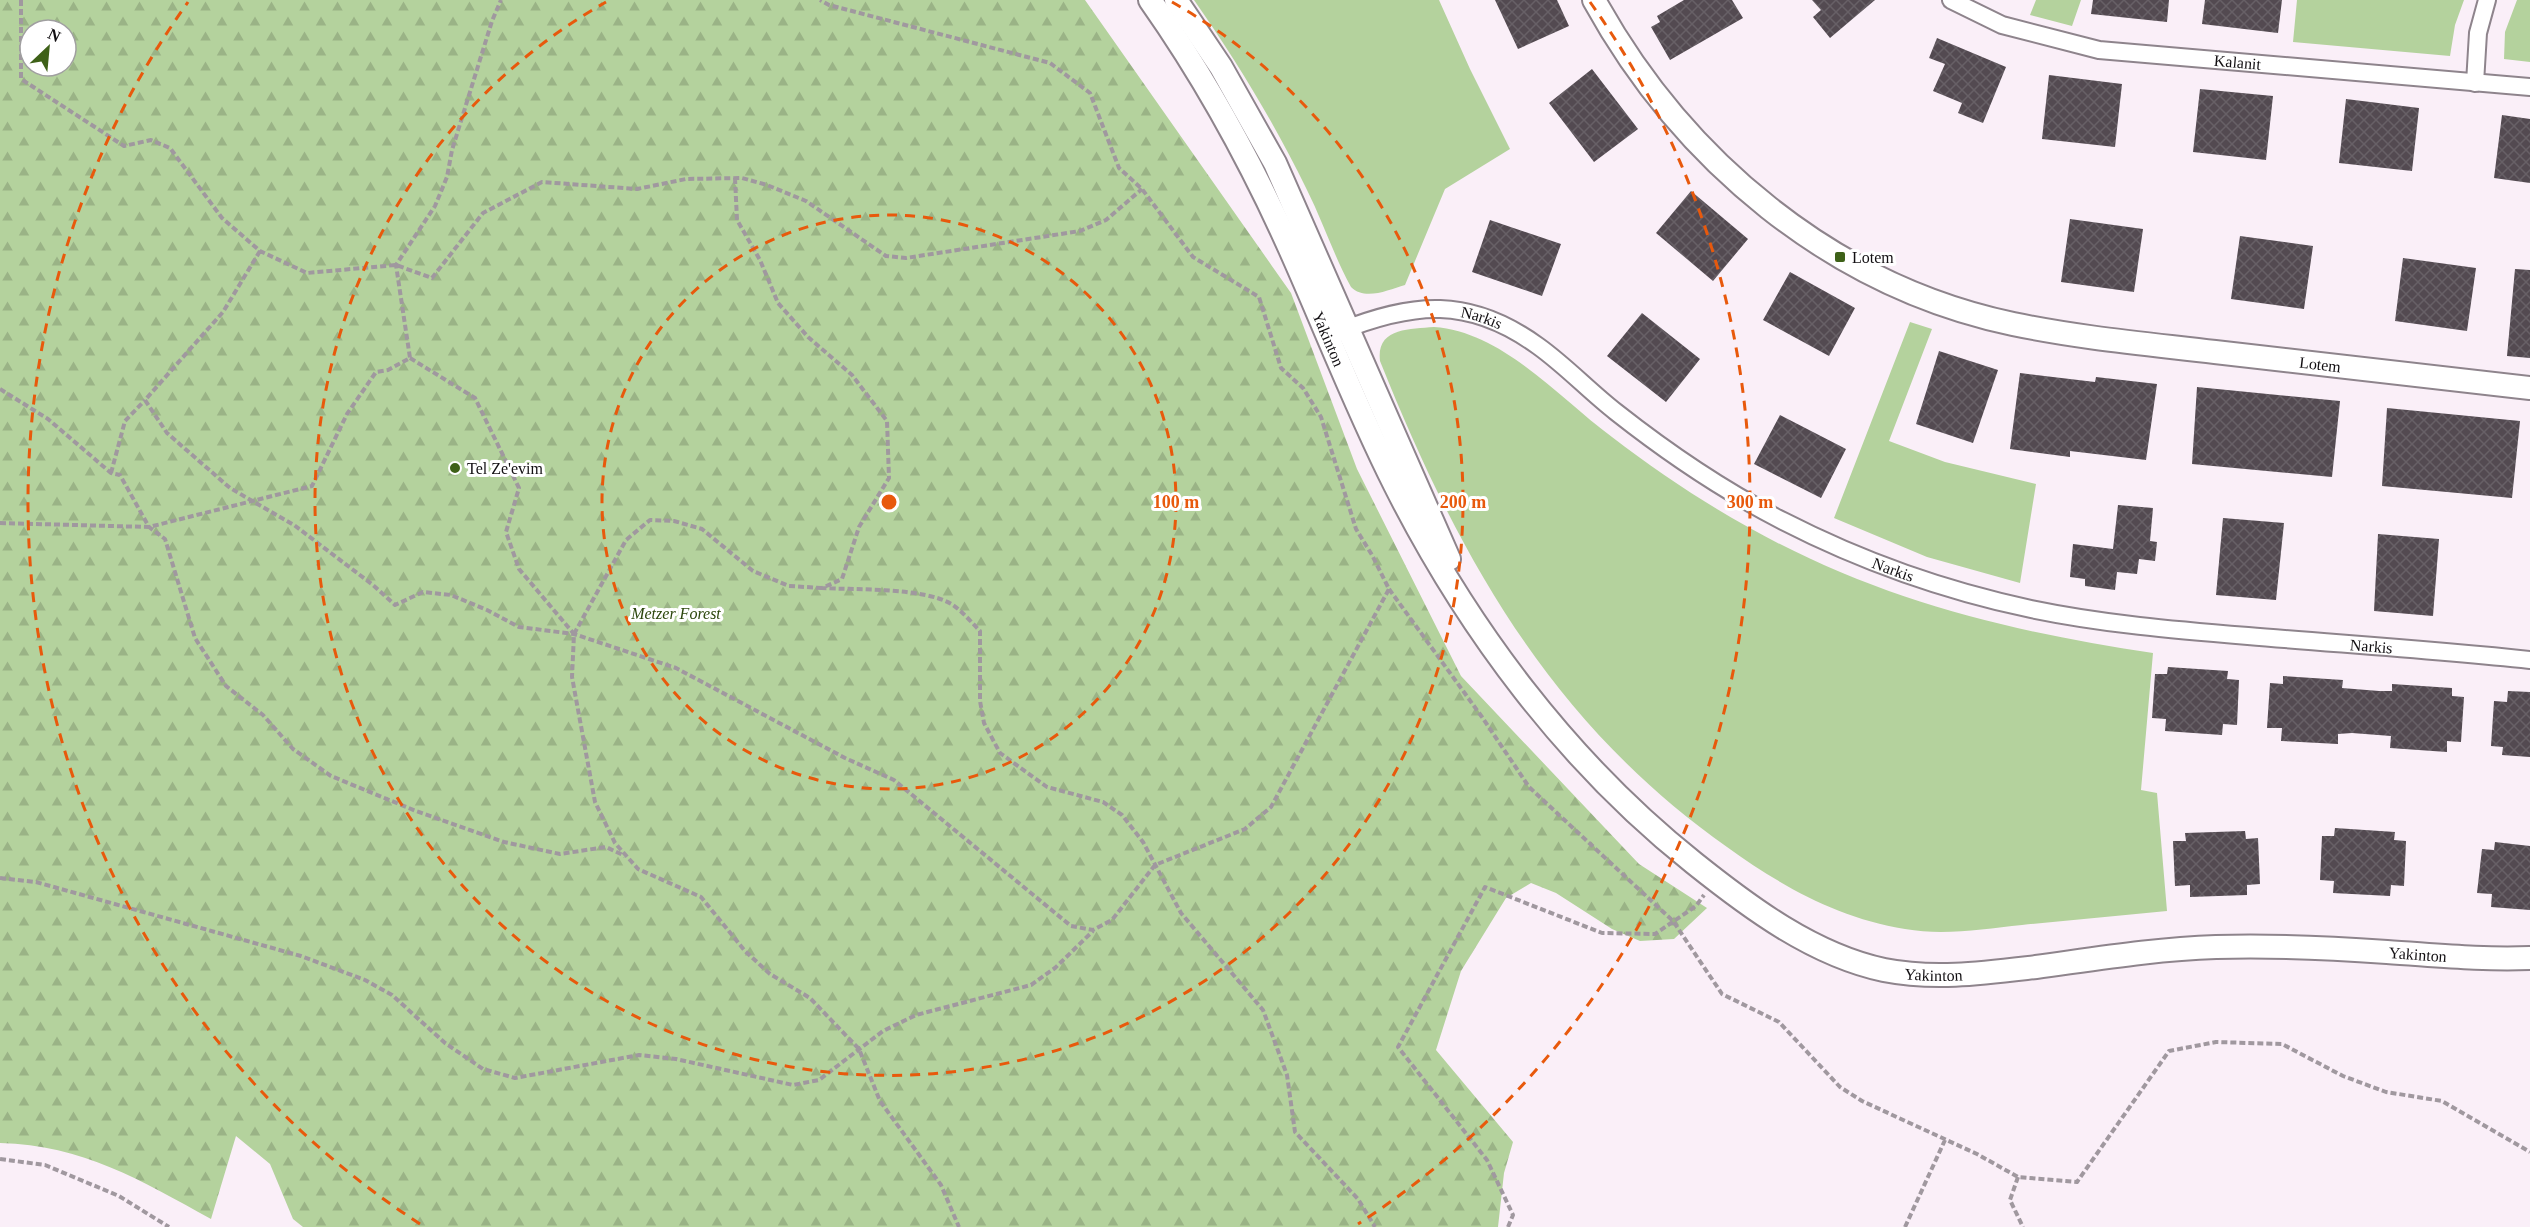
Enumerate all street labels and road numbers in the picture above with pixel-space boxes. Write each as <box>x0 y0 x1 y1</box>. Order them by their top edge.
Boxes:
street label: Kalanit <box>2213 52 2262 73</box>
street label: Narkis <box>1459 303 1505 332</box>
street label: Yakinton <box>1309 309 1348 369</box>
street label: Lotem <box>2298 354 2342 375</box>
street label: Narkis <box>1870 554 1916 585</box>
street label: Narkis <box>2349 636 2393 657</box>
street label: Yakinton <box>2388 944 2447 965</box>
street label: Yakinton <box>1904 965 1963 984</box>

